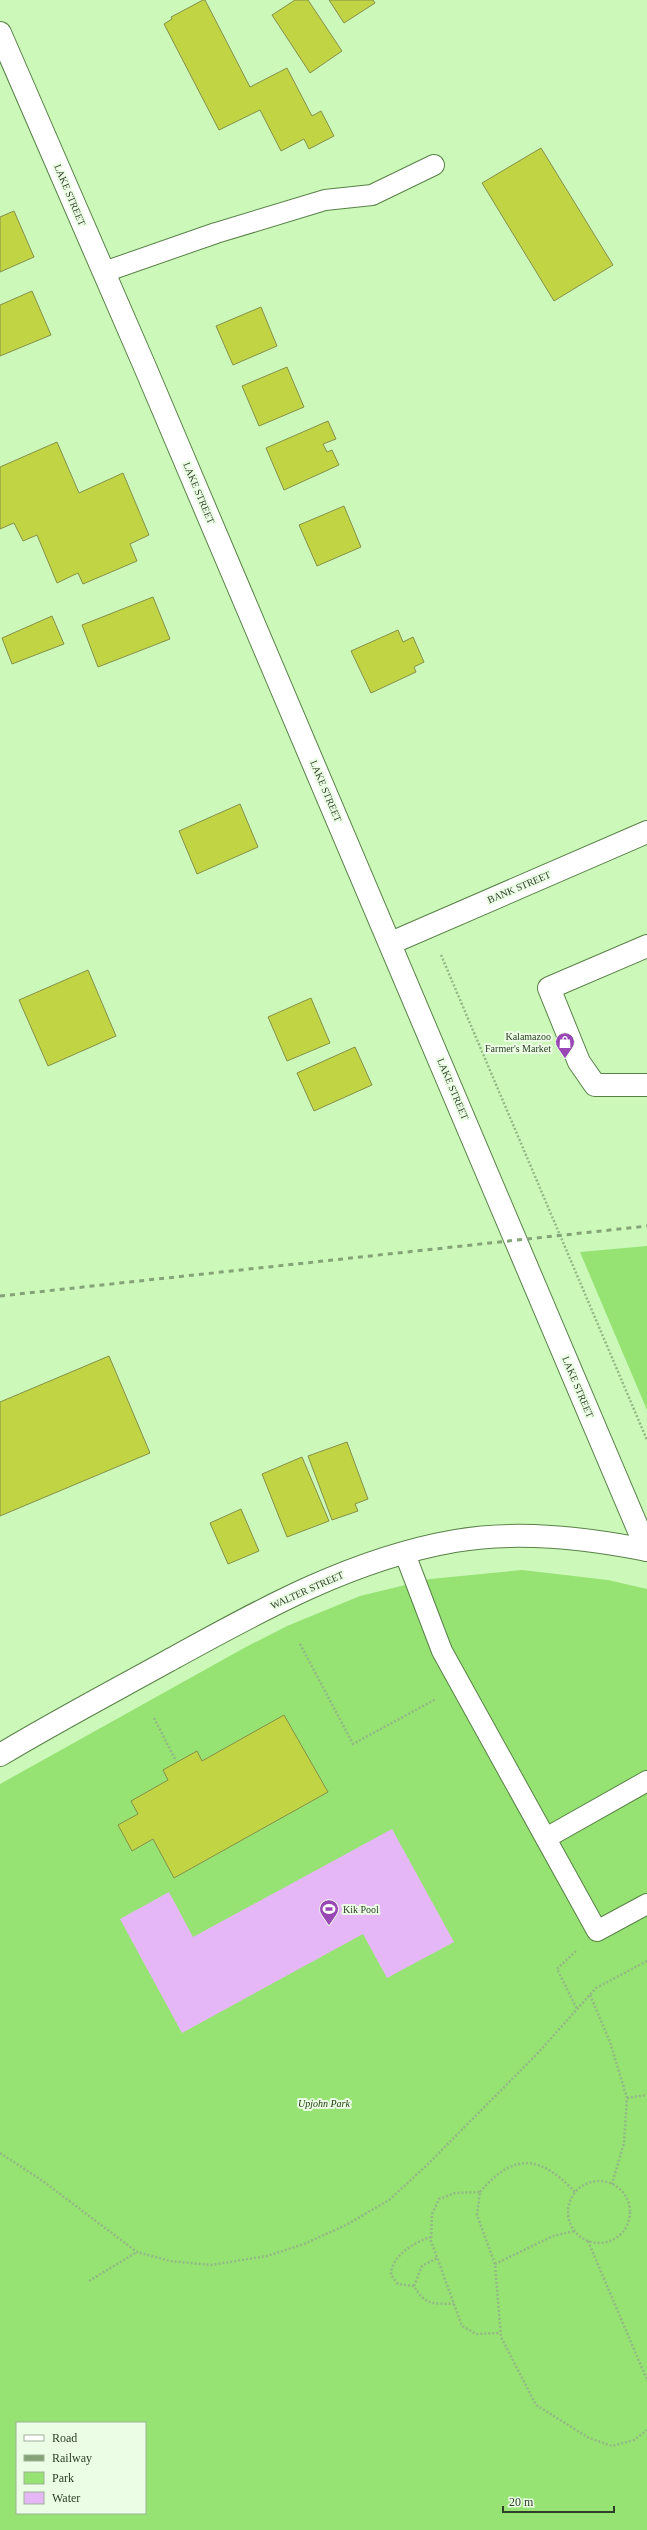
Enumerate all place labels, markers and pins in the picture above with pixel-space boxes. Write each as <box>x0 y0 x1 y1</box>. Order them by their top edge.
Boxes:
place label: Kalamazoo Farmer's Market <box>485 1031 551 1054</box>
shop icon: Kalamazoo Farmer's Market <box>554 1031 576 1059</box>
sports icon: Kik Pool <box>318 1898 340 1926</box>
place label: Kik Pool <box>343 1904 379 1915</box>

